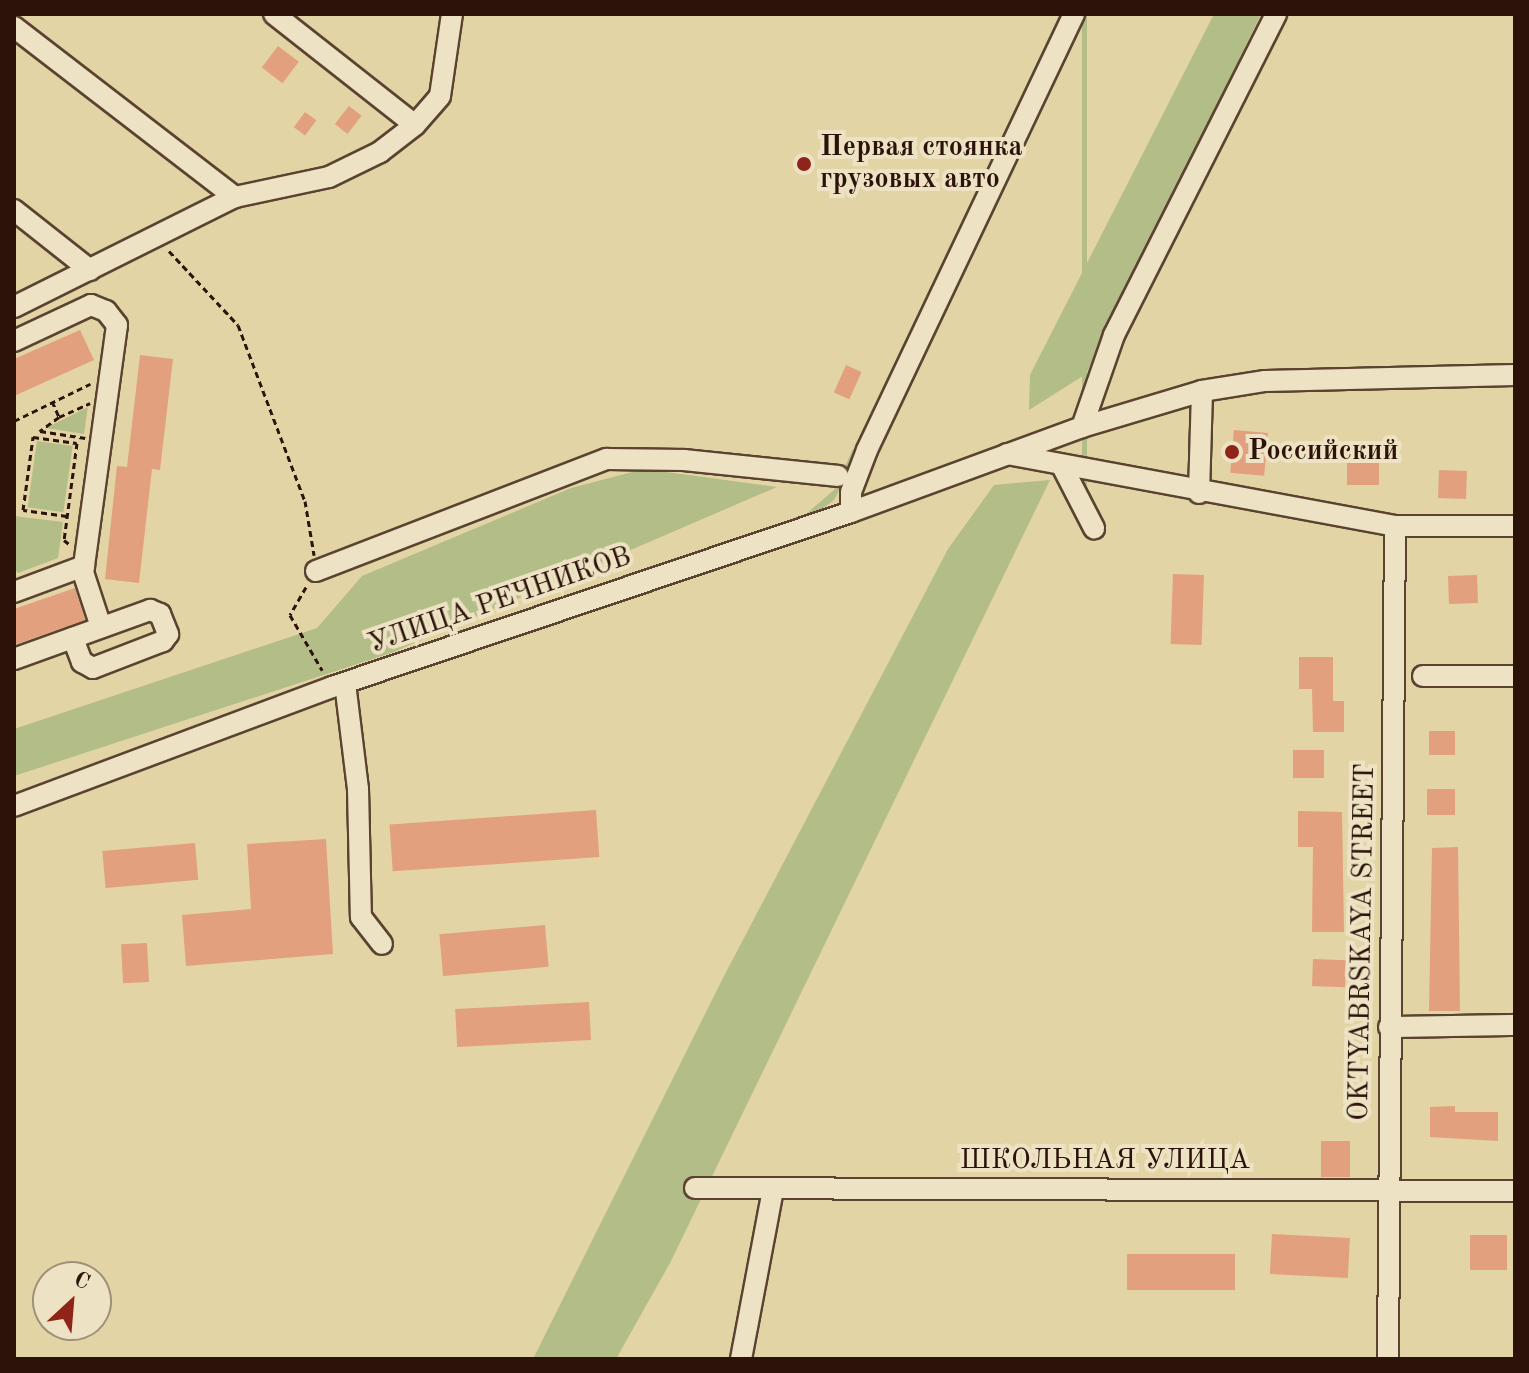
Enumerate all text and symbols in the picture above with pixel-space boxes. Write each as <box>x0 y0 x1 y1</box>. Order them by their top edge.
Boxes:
place label: Первая стоянка грузовых авто <box>820 131 1023 197</box>
marker: Первая стоянка грузовых авто <box>795 155 813 173</box>
place label: Российский <box>1248 435 1399 469</box>
marker: Российский <box>1223 443 1241 461</box>
street label: УЛИЦА РЕЧНИКОВ <box>364 540 636 662</box>
street label: OKTYABRSKAYA STREET <box>1343 763 1383 1121</box>
street label: ШКОЛЬНАЯ УЛИЦА <box>960 1144 1250 1178</box>
north arrow <box>32 1261 112 1341</box>
text: С <box>70 1268 93 1294</box>

